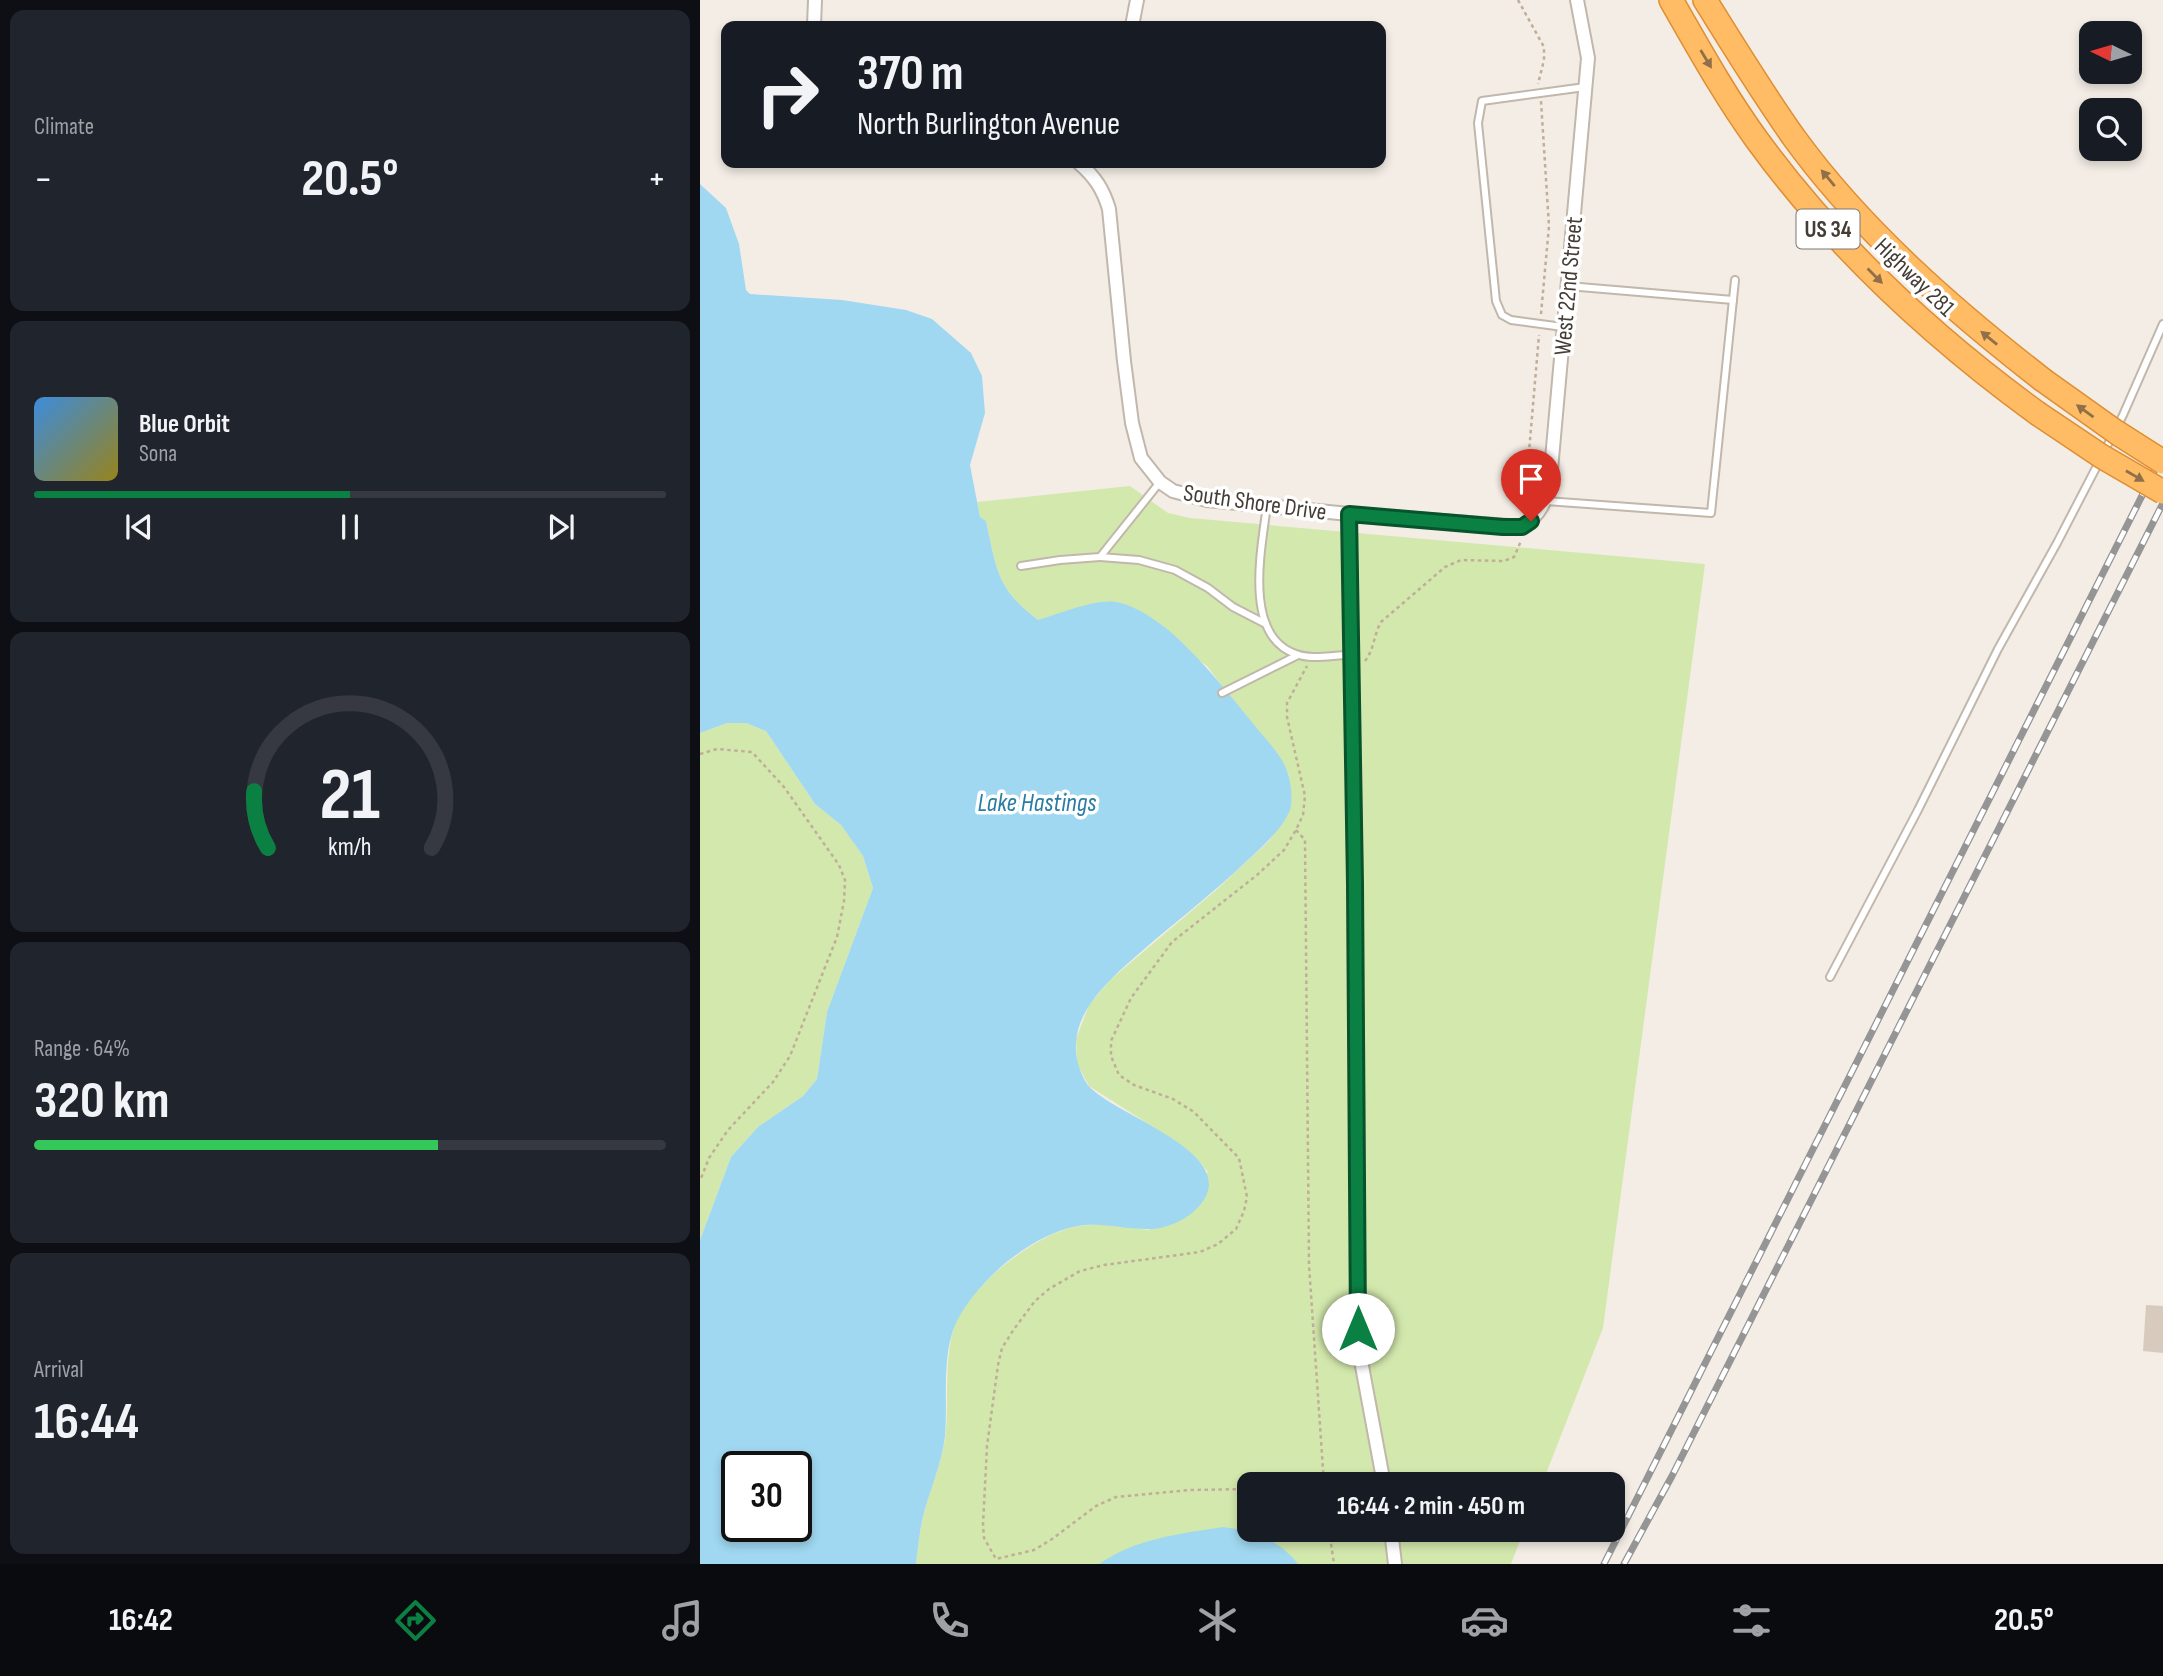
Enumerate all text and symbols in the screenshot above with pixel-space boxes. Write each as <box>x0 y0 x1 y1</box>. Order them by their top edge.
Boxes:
north arrow <box>2079 21 2142 84</box>
map controls <box>2079 21 2142 161</box>
text: 370 m <box>857 45 964 104</box>
icon: right <box>742 49 833 140</box>
one-way arrow <box>1699 49 1712 68</box>
button: search <box>2079 98 2142 161</box>
text: North Burlington Avenue <box>857 105 1120 144</box>
text: Climate <box>34 113 94 141</box>
text: 20.5° <box>301 148 399 211</box>
text: − <box>34 157 53 202</box>
text: + <box>647 157 666 202</box>
one-way arrow <box>1821 170 1836 187</box>
road number: US 34 <box>1796 210 1860 248</box>
street label: West 22nd Street <box>1548 215 1589 357</box>
street label: Highway 281 <box>1868 232 1961 323</box>
one-way arrow <box>1867 268 1883 284</box>
one-way arrow <box>1981 331 1998 346</box>
one-way arrow <box>2076 404 2094 418</box>
text: Blue Orbit <box>139 409 230 440</box>
text: Sona <box>139 440 177 468</box>
pin <box>1501 449 1561 521</box>
icon: arrive <box>1512 460 1550 498</box>
one-way arrow <box>2126 470 2145 483</box>
street label: South Shore Drive <box>1182 478 1328 527</box>
icon: previous <box>120 508 158 546</box>
icon: pause <box>331 508 369 546</box>
icon: next <box>542 508 580 546</box>
text: 21 <box>320 752 380 840</box>
water label: Lake Hastings <box>978 788 1096 819</box>
text: km/h <box>328 832 372 863</box>
text: Range · 64% <box>34 1035 130 1063</box>
text: 320 km <box>34 1070 169 1133</box>
position arrow <box>1321 1292 1395 1366</box>
text: Arrival <box>34 1356 83 1384</box>
text: 16:44 <box>34 1391 139 1454</box>
speed limit sign: 30 <box>721 1451 812 1542</box>
text: 16:44 · 2 min · 450 m <box>1337 1491 1525 1522</box>
icon: directions <box>391 1596 440 1645</box>
icon: music <box>658 1596 707 1645</box>
icon: phone <box>925 1596 974 1645</box>
icon: climate <box>1193 1596 1242 1645</box>
icon: car <box>1460 1596 1509 1645</box>
icon: filters <box>1727 1596 1776 1645</box>
text: 16:42 <box>109 1601 173 1640</box>
text: 20.5° <box>1994 1601 2054 1640</box>

